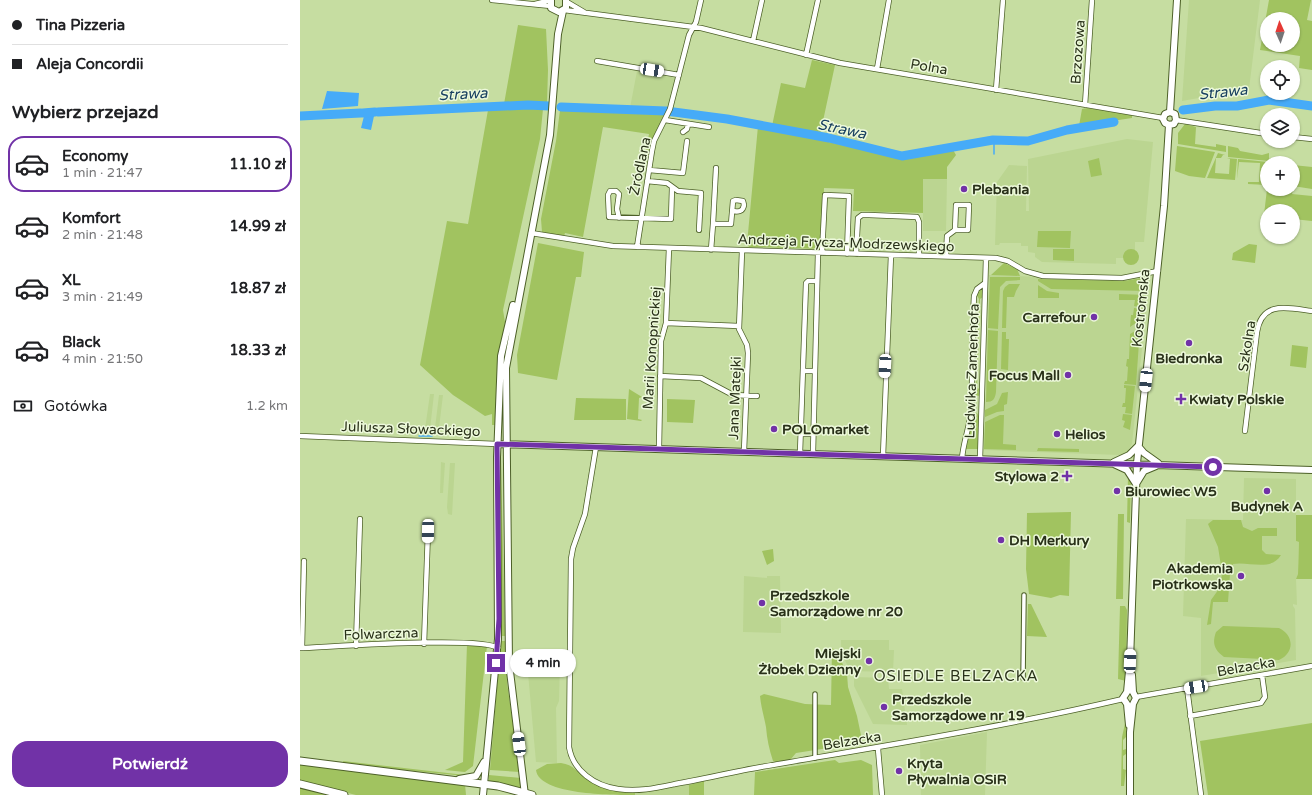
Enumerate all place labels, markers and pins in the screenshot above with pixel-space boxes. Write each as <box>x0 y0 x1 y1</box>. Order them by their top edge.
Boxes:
place label: Plebania <box>972 181 1029 198</box>
marker: Plebania <box>959 184 969 194</box>
place label: Carrefour <box>1023 309 1087 326</box>
marker: Carrefour <box>1089 312 1099 322</box>
marker: Biedronka <box>1184 338 1194 348</box>
place label: Biedronka <box>1155 350 1223 367</box>
place label: Focus Mall <box>989 367 1060 384</box>
marker: Focus Mall <box>1063 370 1073 380</box>
place label: Kwiaty Polskie <box>1189 391 1284 408</box>
marker: Kwiaty Polskie <box>1176 394 1186 404</box>
place label: POLOmarket <box>782 421 870 438</box>
marker: POLOmarket <box>769 424 779 434</box>
place label: Helios <box>1065 426 1106 443</box>
marker: Helios <box>1052 429 1062 439</box>
place label: Stylowa 2 <box>995 468 1059 485</box>
marker: Stylowa 2 <box>1062 471 1072 481</box>
place label: Biurowiec W5 <box>1125 483 1217 500</box>
marker: Biurowiec W5 <box>1112 486 1122 496</box>
marker: Budynek A <box>1262 486 1272 496</box>
place label: Budynek A <box>1231 498 1304 515</box>
place label: DH Merkury <box>1009 532 1090 549</box>
marker: DH Merkury <box>996 535 1006 545</box>
place label: Akademia Piotrkowska <box>1152 560 1233 593</box>
marker: Akademia Piotrkowska <box>1236 571 1246 581</box>
place label: Przedszkole Samorządowe nr 20 <box>770 587 903 620</box>
marker: Przedszkole Samorządowe nr 20 <box>757 598 767 608</box>
place label: Miejski Żłobek Dzienny <box>759 645 861 678</box>
marker: Miejski Żłobek Dzienny <box>864 656 874 666</box>
place label: Przedszkole Samorządowe nr 19 <box>892 691 1025 724</box>
marker: Przedszkole Samorządowe nr 19 <box>879 702 889 712</box>
place label: Kryta Pływalnia OSiR <box>907 755 1007 788</box>
marker: Kryta Pływalnia OSiR <box>894 766 904 776</box>

